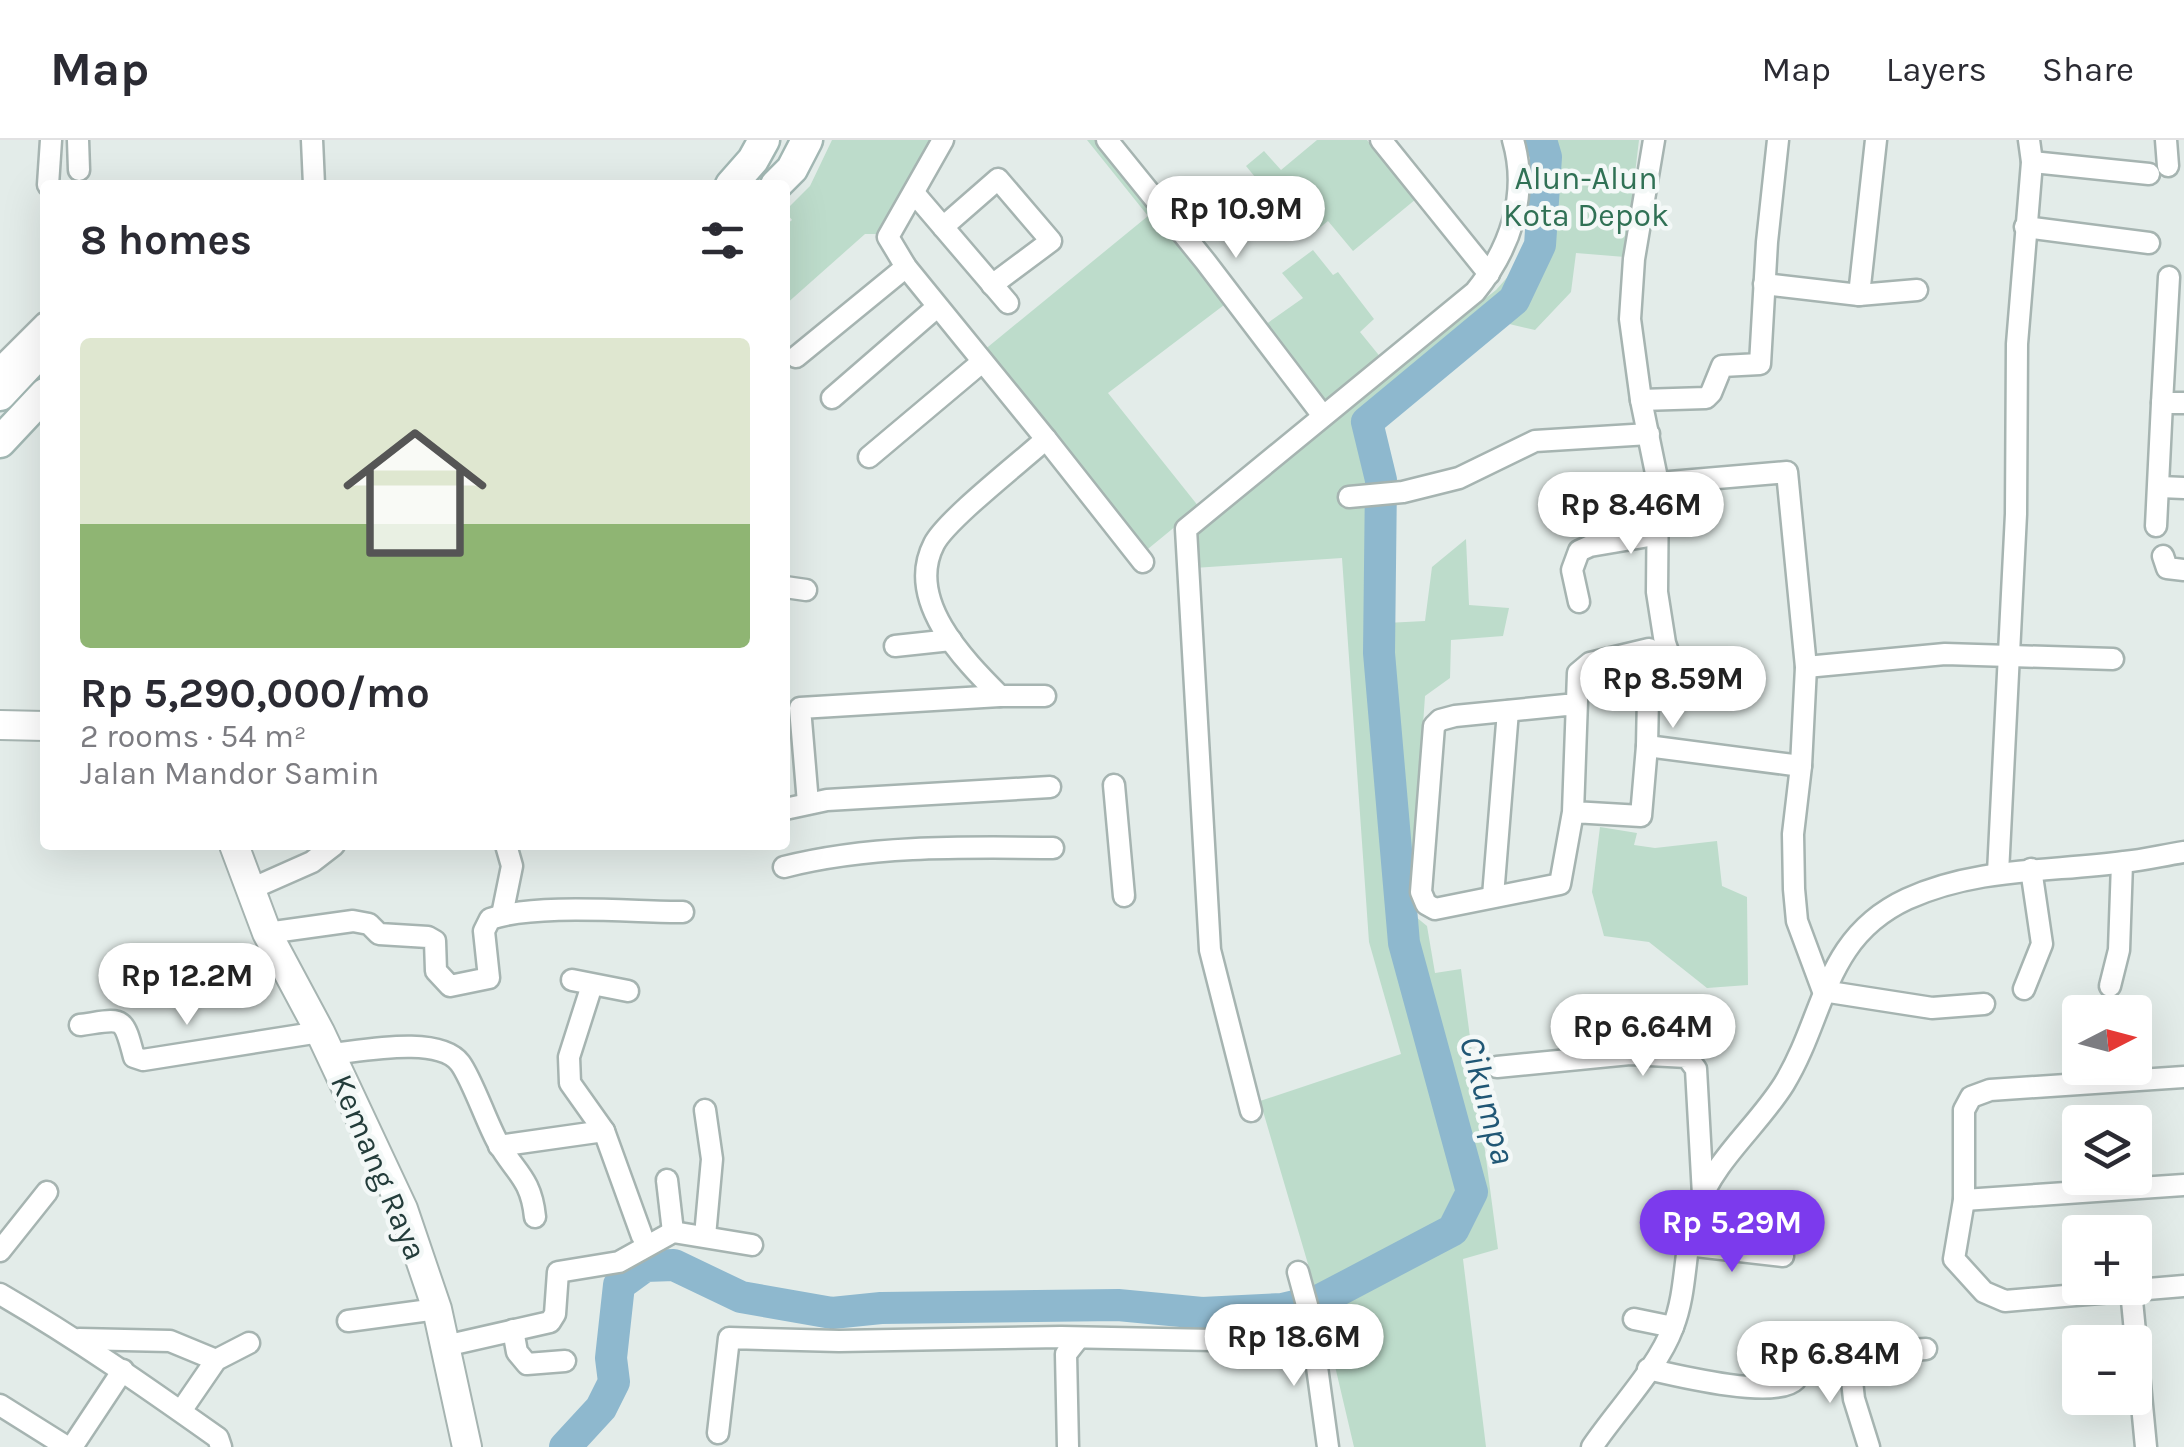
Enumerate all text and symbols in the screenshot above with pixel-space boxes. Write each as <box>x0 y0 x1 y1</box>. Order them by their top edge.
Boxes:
text: Map <box>50 41 149 97</box>
text: Map <box>1761 49 1831 90</box>
text: Layers <box>1886 49 1987 90</box>
text: Share <box>2042 49 2134 90</box>
park label: Alun-Alun Kota Depok <box>1503 160 1669 234</box>
pin: Rp 10.9M <box>1133 176 1339 261</box>
text: Rp 10.9M <box>1169 190 1303 227</box>
icon: filters <box>695 213 750 268</box>
text: 8 homes <box>80 215 252 265</box>
icon: home <box>325 403 505 583</box>
pin: Rp 8.46M <box>1528 472 1734 557</box>
text: Rp 8.46M <box>1560 486 1702 523</box>
pin: Rp 8.59M <box>1570 646 1776 731</box>
text: Rp 8.59M <box>1602 660 1744 697</box>
text: Rp 5,290,000/mo <box>80 668 430 718</box>
text: 2 rooms · 54 m² <box>80 718 307 755</box>
text: Jalan Mandor Samin <box>80 755 379 792</box>
pin: Rp 12.2M <box>84 943 290 1028</box>
text: Rp 12.2M <box>120 957 254 994</box>
pin: Rp 6.64M <box>1540 994 1746 1079</box>
north arrow <box>2062 995 2152 1085</box>
map controls <box>2062 995 2152 1415</box>
text: Rp 6.64M <box>1573 1008 1713 1045</box>
water label: Cikumpa <box>1451 1031 1524 1169</box>
street label: Kemang Raya <box>323 1069 434 1266</box>
button: layers <box>2062 1105 2152 1195</box>
pin: Rp 5.29M <box>1629 1190 1835 1275</box>
text: Rp 5.29M <box>1662 1204 1802 1241</box>
button: + <box>2062 1215 2152 1305</box>
pin: Rp 18.6M <box>1191 1304 1397 1389</box>
text: Rp 18.6M <box>1227 1318 1361 1355</box>
pin: Rp 6.84M <box>1727 1321 1933 1406</box>
button: − <box>2062 1325 2152 1415</box>
text: Rp 6.84M <box>1759 1335 1901 1372</box>

